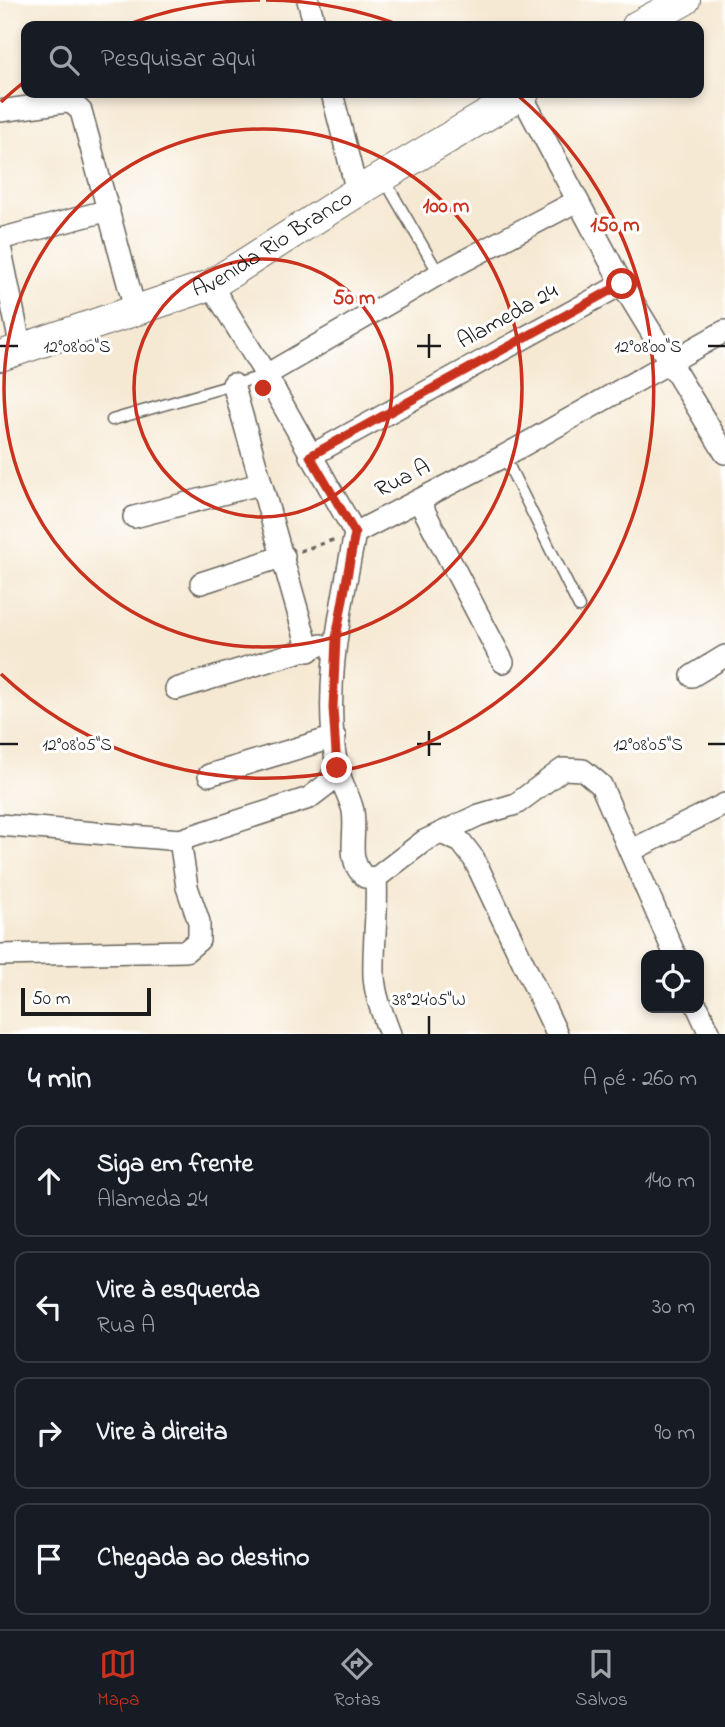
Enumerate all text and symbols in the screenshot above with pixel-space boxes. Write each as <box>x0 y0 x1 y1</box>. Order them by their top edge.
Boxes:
search box <box>21 21 704 98</box>
icon: search <box>45 41 83 79</box>
text: Pesquisar aqui <box>101 41 256 79</box>
street label: Avenida Rio Branco <box>188 182 359 307</box>
text: 100 m <box>423 192 469 222</box>
text: 150 m <box>590 211 640 241</box>
route start <box>606 268 637 299</box>
street label: Alameda 24 <box>452 276 565 358</box>
text: 50 m <box>333 284 375 314</box>
text: 12°08'00"S <box>43 335 111 361</box>
text: 12°08'00"S <box>614 335 682 361</box>
centre of rings <box>251 376 275 400</box>
street label: Rua A <box>370 451 436 507</box>
text: 12°08'05"S <box>42 733 112 759</box>
text: 12°08'05"S <box>613 733 683 759</box>
route end <box>321 752 352 783</box>
map controls <box>641 950 704 1013</box>
button: locate <box>641 950 704 1013</box>
scale bar <box>21 985 150 1017</box>
text: 50 m <box>32 986 71 1013</box>
text: 38°24'05"W <box>392 988 466 1014</box>
text: 4 min <box>28 1058 91 1102</box>
text: A pé · 260 m <box>583 1063 697 1096</box>
text: Siga em frente <box>97 1146 253 1184</box>
icon: ahead <box>30 1162 68 1200</box>
text: 140 m <box>645 1165 695 1198</box>
text: Alameda 24 <box>97 1184 208 1217</box>
text: Vire à esquerda <box>97 1272 260 1310</box>
icon: left <box>30 1288 68 1326</box>
text: 30 m <box>652 1291 695 1324</box>
text: Rua A <box>97 1310 155 1343</box>
icon: right <box>30 1414 68 1452</box>
text: Vire à direita <box>97 1414 228 1452</box>
text: 90 m <box>655 1417 695 1450</box>
icon: arrive <box>30 1540 68 1578</box>
text: Chegada ao destino <box>97 1540 309 1578</box>
tab: Mapa <box>97 1645 140 1714</box>
tab: Rotas <box>334 1645 381 1714</box>
tab: Salvos <box>575 1645 628 1714</box>

